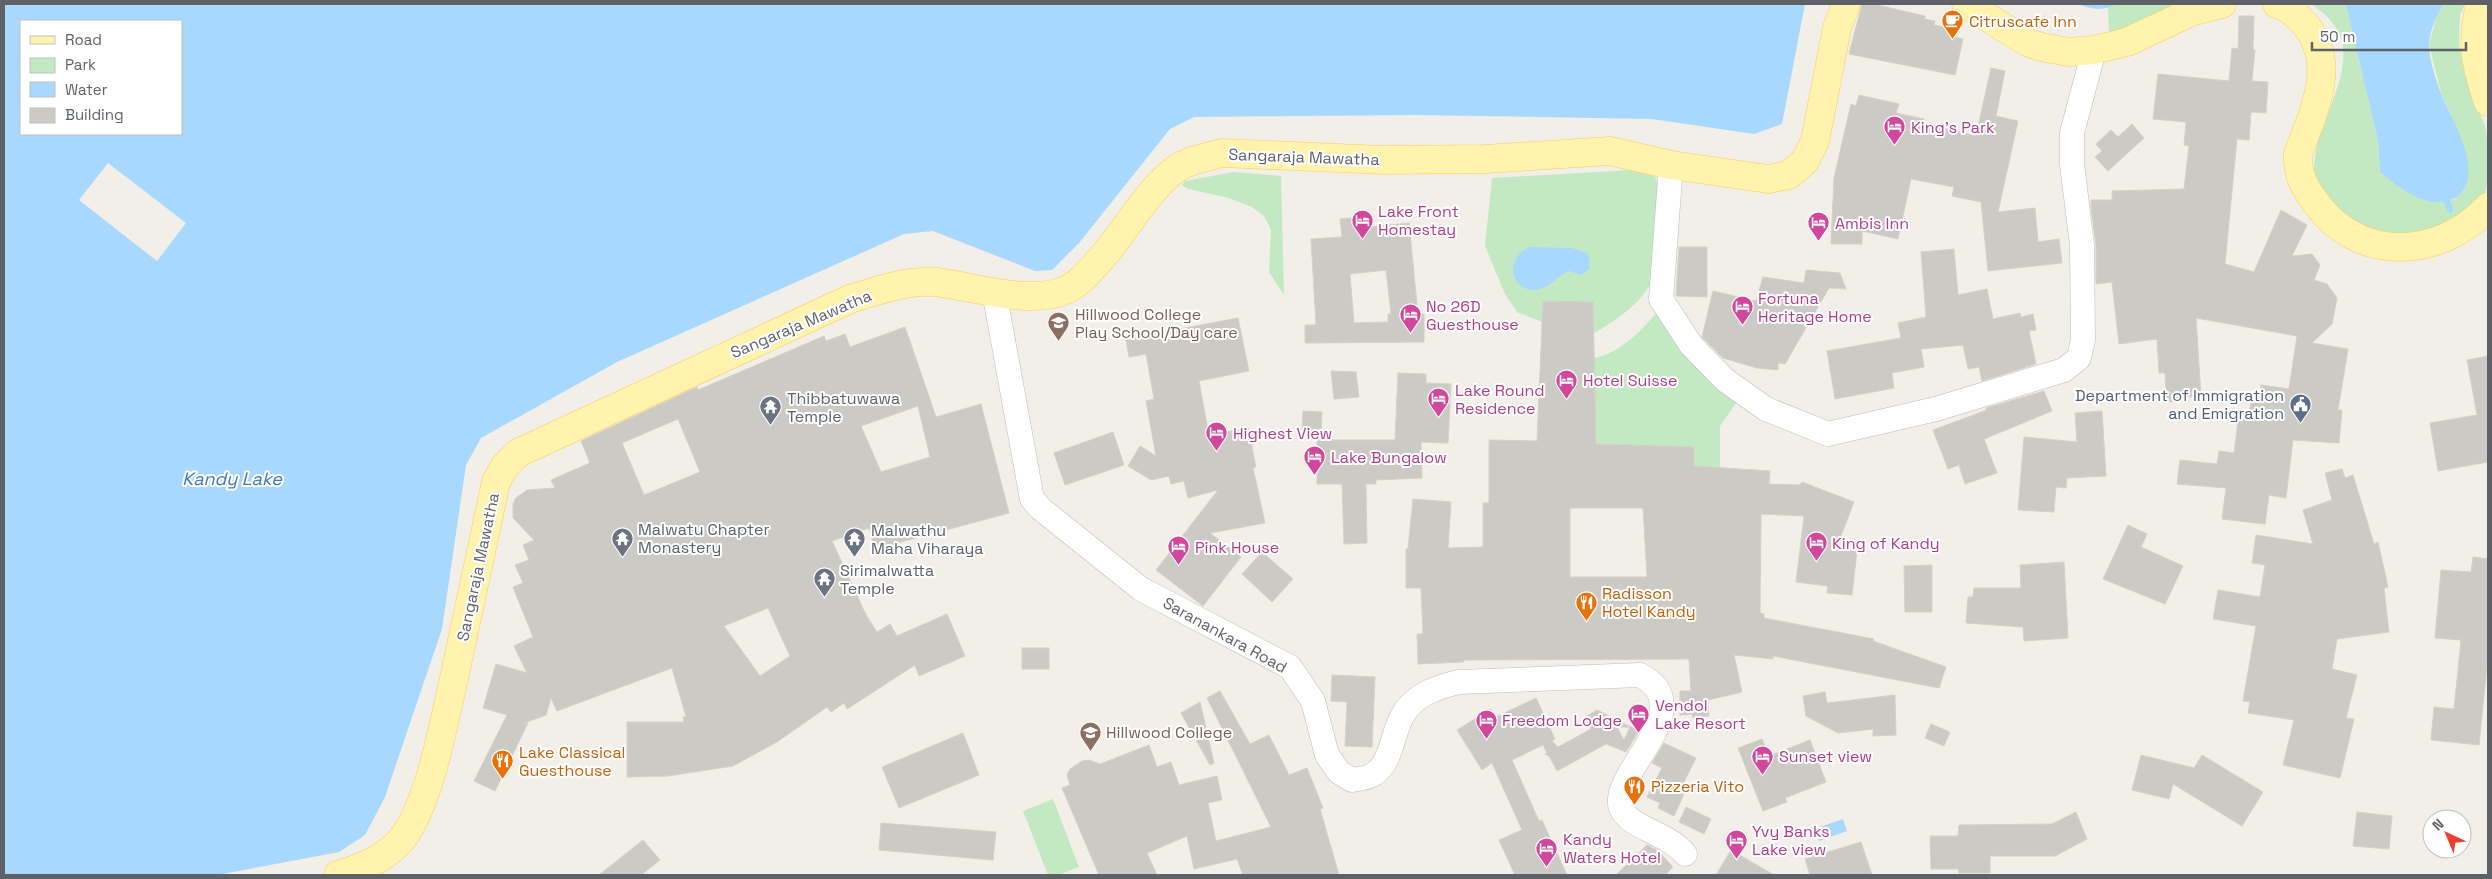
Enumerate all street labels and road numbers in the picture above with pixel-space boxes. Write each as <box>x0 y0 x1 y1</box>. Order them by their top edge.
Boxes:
street label: Sangaraja Mawatha <box>1228 144 1380 170</box>
street label: Sangaraja Mawatha <box>727 285 875 363</box>
street label: Sangaraja Mawatha <box>452 491 504 643</box>
street label: Saranankara Road <box>1159 592 1291 678</box>

